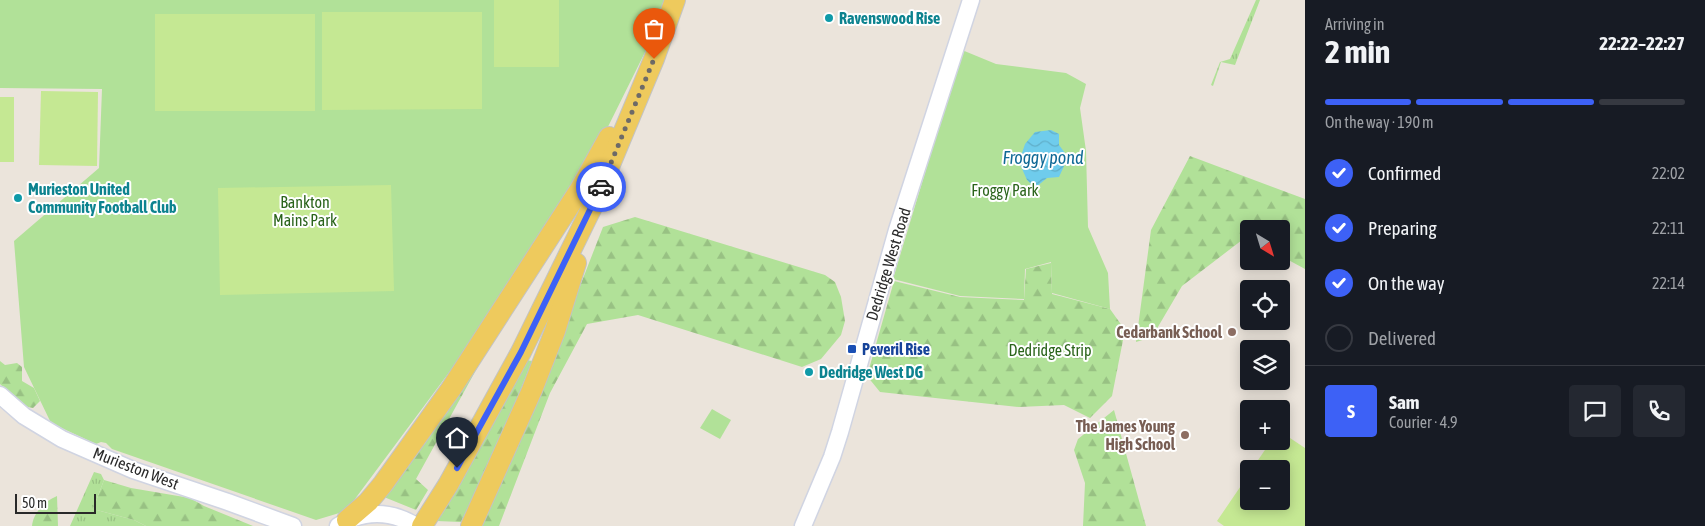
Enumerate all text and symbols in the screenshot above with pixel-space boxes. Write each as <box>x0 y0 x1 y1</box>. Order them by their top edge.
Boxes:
pin <box>633 8 675 59</box>
place label: Ravenswood Rise <box>839 9 940 27</box>
marker: Ravenswood Rise <box>823 12 835 24</box>
icon: bag <box>640 15 668 43</box>
text: Arriving in <box>1325 15 1385 33</box>
text: 22:22–22:27 <box>1599 32 1685 54</box>
text: 2 min <box>1325 33 1390 70</box>
text: On the way · 190 m <box>1325 113 1434 131</box>
water label: Froggy pond <box>1003 147 1084 168</box>
icon: check <box>1325 159 1353 187</box>
courier <box>576 162 626 212</box>
text: Confirmed <box>1368 162 1441 184</box>
text: 22:02 <box>1652 164 1685 182</box>
icon: car <box>587 173 615 201</box>
place label: Murieston United Community Football Club <box>28 180 177 216</box>
park label: Froggy Park <box>971 181 1039 200</box>
marker: Murieston United Community Football Club <box>12 192 24 204</box>
park label: Bankton Mains Park <box>273 193 337 229</box>
street label: Dedridge West Road <box>862 205 915 323</box>
icon: check <box>1325 214 1353 242</box>
text: Preparing <box>1368 217 1437 239</box>
text: 22:11 <box>1652 219 1685 237</box>
north arrow <box>1240 220 1290 270</box>
map controls <box>1240 220 1290 510</box>
icon: check <box>1325 269 1353 297</box>
text: On the way <box>1368 272 1445 294</box>
text: 22:14 <box>1652 274 1685 292</box>
button: locate <box>1240 280 1290 330</box>
place label: Cedarbank School <box>1116 323 1223 341</box>
marker: Cedarbank School <box>1226 326 1238 338</box>
text: Delivered <box>1368 327 1436 349</box>
place label: Peveril Rise <box>862 340 930 358</box>
button: layers <box>1240 340 1290 390</box>
park label: Dedridge Strip <box>1008 341 1092 360</box>
marker: Peveril Rise <box>846 343 858 355</box>
place label: Dedridge West DG <box>819 363 924 381</box>
marker: Dedridge West DG <box>803 366 815 378</box>
button: chat <box>1569 385 1621 437</box>
button: phone <box>1633 385 1685 437</box>
text: Sam <box>1389 391 1420 413</box>
button: + <box>1240 400 1290 450</box>
text: S <box>1347 400 1355 422</box>
text: Courier · 4.9 <box>1389 413 1458 431</box>
pin <box>436 417 478 468</box>
place label: The James Young High School <box>1076 417 1176 453</box>
icon: home <box>443 424 471 452</box>
marker: The James Young High School <box>1179 429 1191 441</box>
street label: Murieston West <box>91 443 182 493</box>
button: − <box>1240 460 1290 510</box>
scale bar <box>15 491 96 514</box>
text: 50 m <box>22 495 47 511</box>

